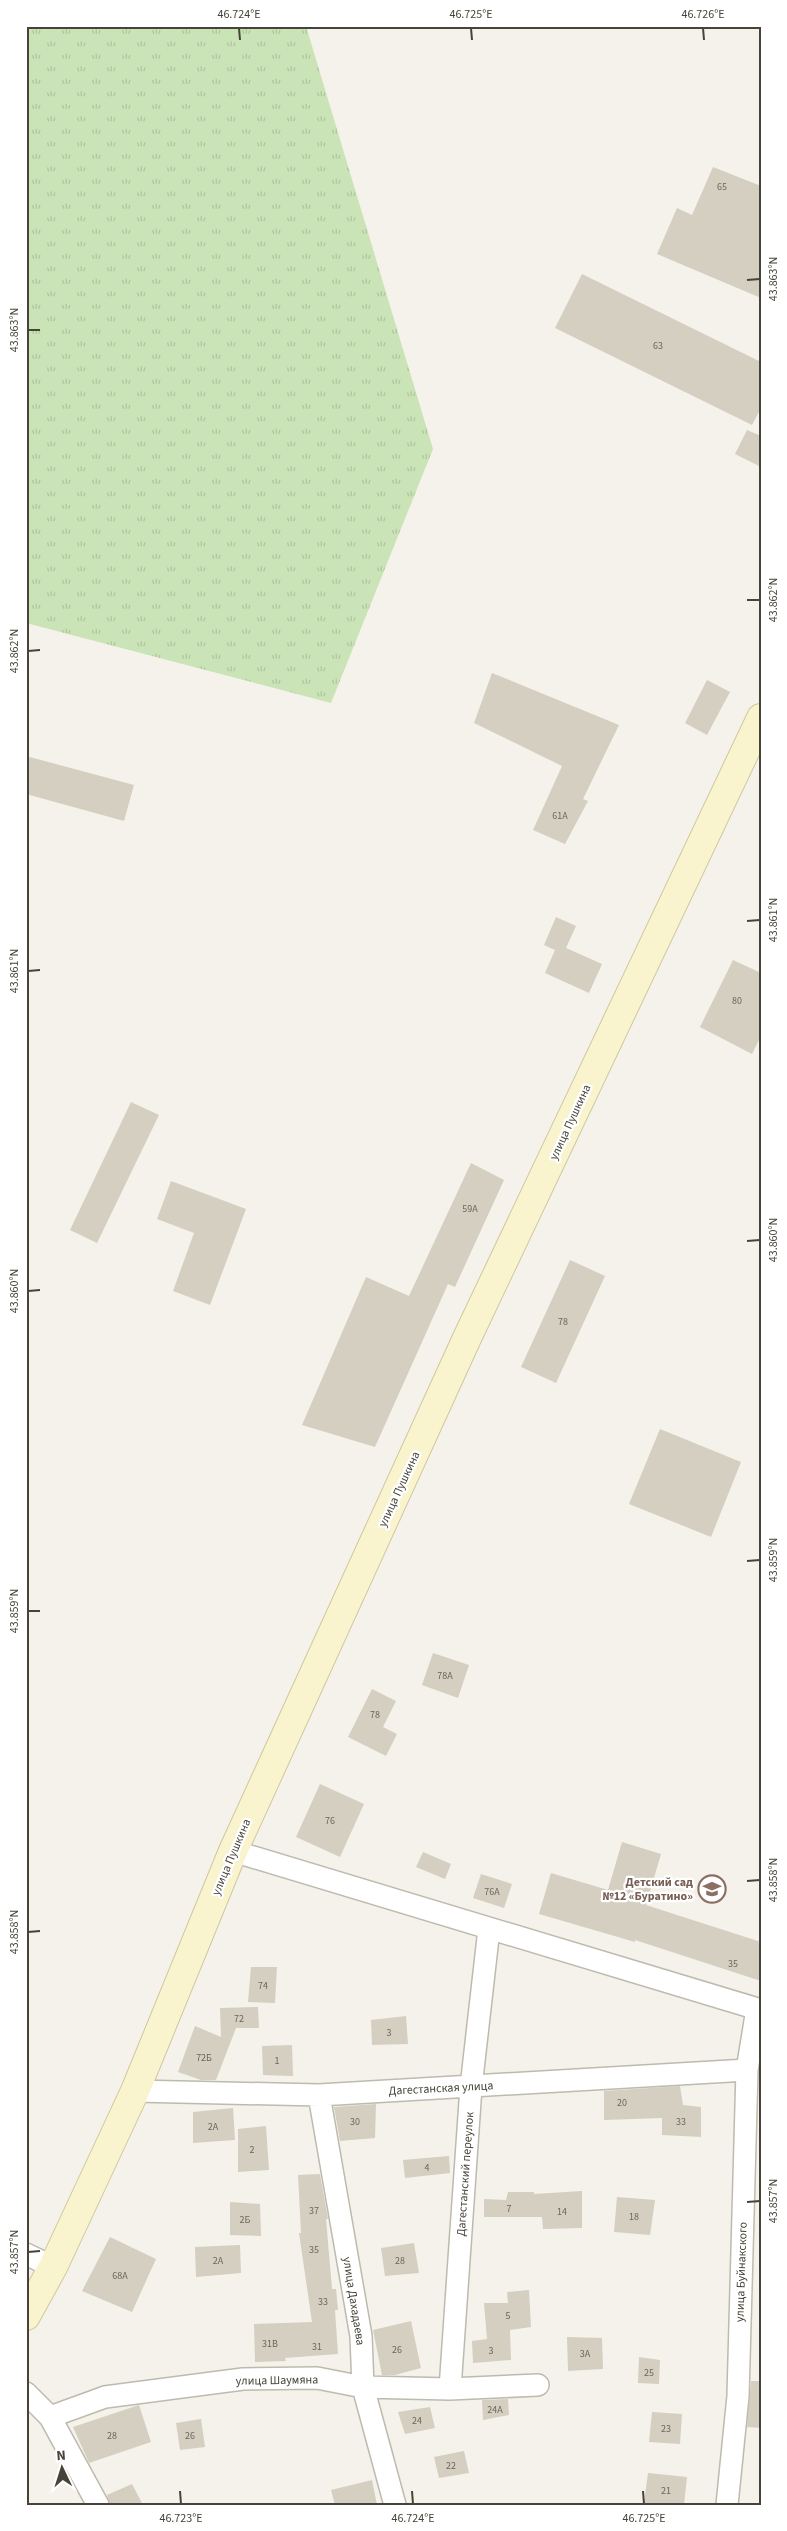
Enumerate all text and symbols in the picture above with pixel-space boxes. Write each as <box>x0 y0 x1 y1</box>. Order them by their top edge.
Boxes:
text: 46.724°E <box>217 6 261 23</box>
text: 46.725°E <box>449 6 493 23</box>
text: 46.726°E <box>681 6 725 23</box>
house number: 65 <box>717 180 727 194</box>
text: 43.863°N <box>765 257 782 301</box>
text: 43.863°N <box>6 308 23 352</box>
house number: 63 <box>653 339 663 353</box>
text: 43.862°N <box>765 578 782 622</box>
text: 43.862°N <box>6 629 23 673</box>
house number: 61А <box>552 809 568 823</box>
text: 43.861°N <box>765 898 782 942</box>
text: 43.861°N <box>6 949 23 993</box>
house number: 80 <box>732 994 742 1008</box>
street label: улица Пушкина <box>545 1082 595 1163</box>
house number: 59А <box>462 1202 478 1216</box>
text: 43.860°N <box>765 1218 782 1262</box>
text: 43.860°N <box>6 1269 23 1313</box>
house number: 78 <box>558 1315 568 1329</box>
street label: улица Пушкина <box>374 1449 424 1530</box>
text: 43.859°N <box>765 1538 782 1582</box>
text: 43.859°N <box>6 1589 23 1633</box>
house number: 78А <box>437 1669 453 1683</box>
house number: 78 <box>370 1708 380 1722</box>
house number: 76 <box>325 1814 335 1828</box>
street label: улица Пушкина <box>208 1816 255 1898</box>
text: 43.858°N <box>765 1858 782 1902</box>
place label: Детский сад №12 «Буратино» <box>602 1874 693 1905</box>
school or university icon: Детский сад №12 «Буратино» <box>697 1874 727 1904</box>
house number: 76А <box>484 1885 500 1899</box>
text: 43.858°N <box>6 1910 23 1954</box>
house number: 35 <box>728 1957 738 1971</box>
house number: 74 <box>258 1979 268 1993</box>
house number: 72 <box>234 2012 244 2026</box>
house number: 3 <box>387 2026 392 2040</box>
house number: 72Б <box>196 2051 212 2065</box>
house number: 1 <box>275 2054 280 2068</box>
street label: Дагестанская улица <box>388 2077 494 2100</box>
house number: 20 <box>617 2096 627 2110</box>
street label: Дагестанский переулок <box>453 2111 478 2237</box>
house number: 30 <box>350 2115 360 2129</box>
house number: 33 <box>676 2115 686 2129</box>
house number: 2А <box>208 2120 219 2134</box>
house number: 2 <box>250 2143 255 2157</box>
house number: 4 <box>425 2161 430 2175</box>
text: 43.857°N <box>765 2179 782 2223</box>
house number: 7 <box>507 2202 512 2216</box>
house number: 37 <box>309 2204 319 2218</box>
house number: 14 <box>557 2205 567 2219</box>
house number: 18 <box>629 2210 639 2224</box>
house number: 2Б <box>240 2213 251 2227</box>
street label: улица Буйнакского <box>731 2222 752 2322</box>
text: 43.857°N <box>6 2230 23 2274</box>
house number: 35 <box>309 2243 319 2257</box>
house number: 2А <box>213 2254 224 2268</box>
house number: 28 <box>395 2254 405 2268</box>
street label: улица Дахадаева <box>338 2256 369 2347</box>
house number: 68А <box>112 2269 128 2283</box>
house number: 33 <box>318 2295 328 2309</box>
house number: 5 <box>506 2309 511 2323</box>
house number: 31В <box>262 2337 278 2351</box>
house number: 31 <box>312 2340 322 2354</box>
house number: 26 <box>392 2343 402 2357</box>
house number: 3 <box>489 2344 494 2358</box>
house number: 3А <box>580 2347 591 2361</box>
house number: 25 <box>644 2366 654 2380</box>
street label: улица Шаумяна <box>236 2371 318 2390</box>
house number: 24А <box>487 2403 503 2417</box>
house number: 24 <box>412 2414 422 2428</box>
house number: 23 <box>661 2422 671 2436</box>
house number: 28 <box>107 2429 117 2443</box>
house number: 26 <box>185 2429 195 2443</box>
north arrow <box>38 2444 88 2494</box>
text: N <box>56 2446 67 2466</box>
house number: 22 <box>446 2459 456 2473</box>
house number: 21 <box>661 2484 671 2498</box>
text: 46.723°E <box>159 2510 203 2527</box>
text: 46.724°E <box>391 2510 435 2527</box>
text: 46.725°E <box>622 2510 666 2527</box>

